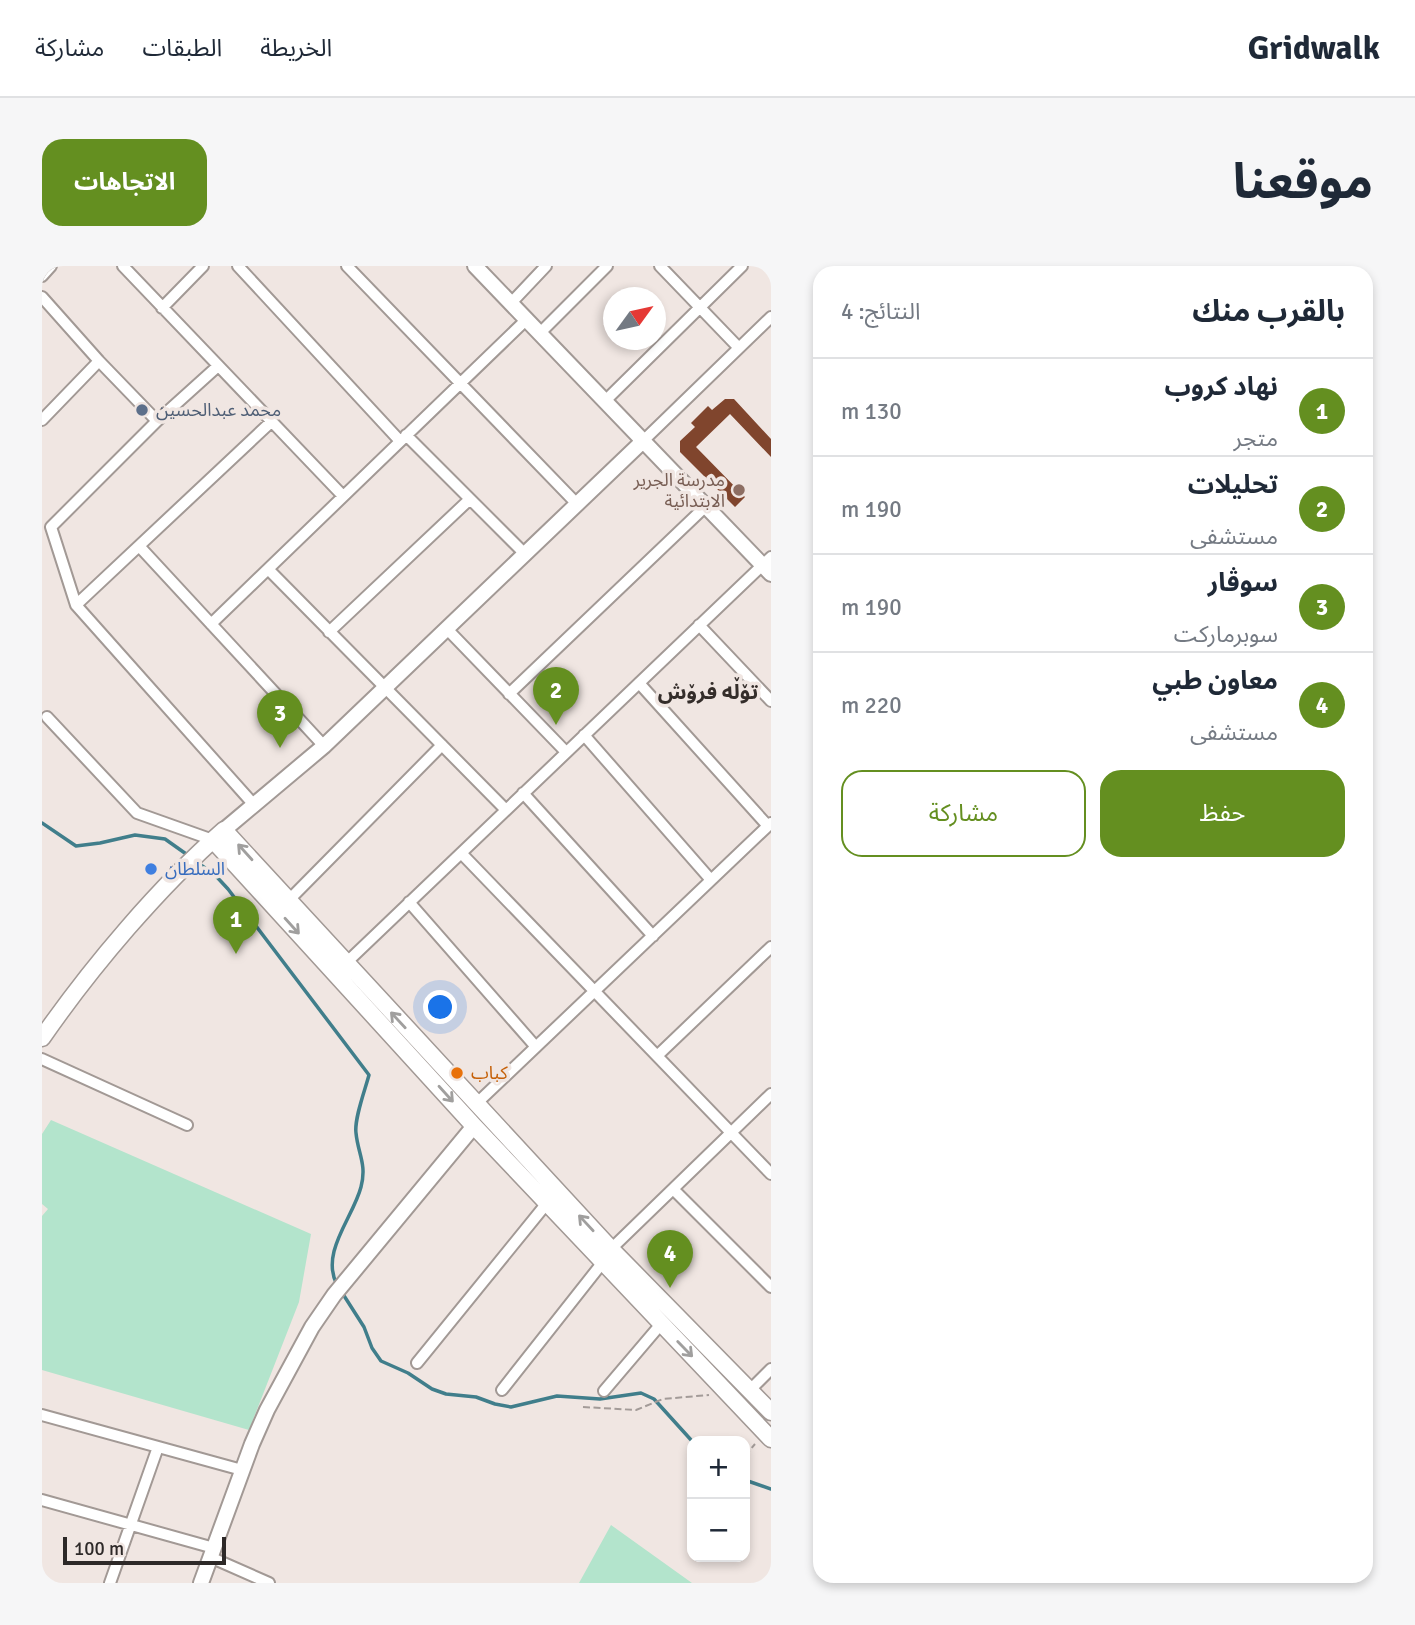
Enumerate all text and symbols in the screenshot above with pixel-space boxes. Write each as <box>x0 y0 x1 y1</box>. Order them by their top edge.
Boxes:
text: Gridwalk <box>1248 28 1380 69</box>
text: مشاركة <box>35 33 104 63</box>
text: الطبقات <box>142 33 222 63</box>
text: الخريطة <box>260 33 332 63</box>
button: الاتجاهات <box>42 139 207 226</box>
text: موقعنا <box>1233 152 1373 212</box>
north arrow <box>603 287 666 350</box>
text: بالقرب منك <box>1192 293 1345 330</box>
text: النتائج: 4 <box>841 297 920 326</box>
text: نهاد كروب <box>1164 371 1278 403</box>
text: 130 m <box>841 397 902 426</box>
text: 1 <box>1316 397 1328 426</box>
place label: محمد عبدالحسين <box>156 399 281 421</box>
marker: محمد عبدالحسين <box>134 402 150 418</box>
text: متجر <box>1234 424 1278 453</box>
place label: مدرسة الجرير الابتدائية <box>633 469 725 512</box>
text: تحلیلات <box>1188 469 1278 501</box>
marker: مدرسة الجرير الابتدائية <box>731 482 747 498</box>
text: 190 m <box>841 495 902 524</box>
text: 2 <box>1316 495 1328 524</box>
text: مستشفى <box>1190 522 1278 551</box>
text: سوڤار <box>1208 567 1278 599</box>
text: 190 m <box>841 593 902 622</box>
text: 3 <box>1316 593 1328 622</box>
text: سوبرماركت <box>1174 620 1278 649</box>
text: معاون طبي <box>1152 665 1278 697</box>
pin: 2 <box>533 667 579 725</box>
district label: تۆڵە فرۆش <box>658 676 759 705</box>
pin: 3 <box>257 690 303 748</box>
text: 220 m <box>841 691 902 720</box>
text: 4 <box>1316 691 1328 720</box>
text: مستشفى <box>1190 718 1278 747</box>
button: مشاركة <box>841 770 1086 857</box>
button: حفظ <box>1100 770 1345 857</box>
one-way arrow <box>236 844 253 861</box>
place label: السلطان <box>165 858 225 880</box>
marker: السلطان <box>143 861 159 877</box>
pin: 1 <box>213 896 259 954</box>
one-way arrow <box>284 917 301 934</box>
your location <box>423 990 457 1024</box>
one-way arrow <box>390 1012 407 1029</box>
place label: كباب <box>471 1062 508 1084</box>
marker: كباب <box>449 1065 465 1081</box>
one-way arrow <box>437 1085 454 1102</box>
one-way arrow <box>578 1215 595 1232</box>
pin: 4 <box>647 1230 693 1288</box>
one-way arrow <box>677 1341 694 1358</box>
map controls <box>687 1436 750 1562</box>
button: + <box>687 1436 750 1499</box>
button: − <box>687 1499 750 1562</box>
scale bar <box>63 1534 226 1566</box>
text: 100 m <box>74 1537 124 1561</box>

